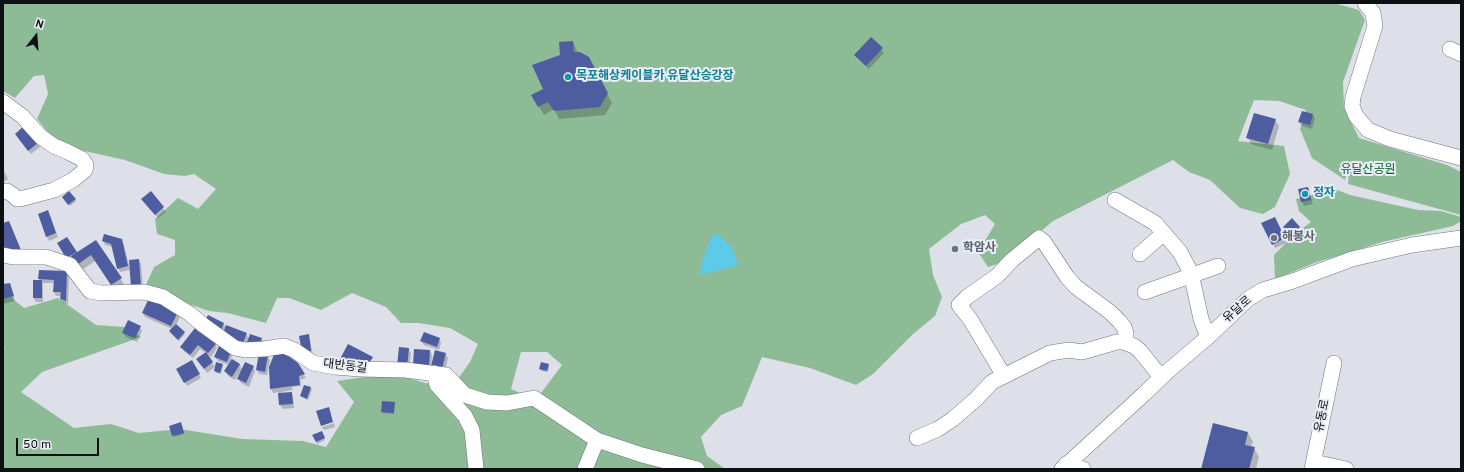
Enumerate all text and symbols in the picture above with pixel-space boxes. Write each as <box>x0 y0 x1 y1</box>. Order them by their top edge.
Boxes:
north arrow <box>16 16 56 56</box>
text: N <box>34 17 45 32</box>
place label: 목포해상케이블카 유달산승강장 <box>576 70 734 84</box>
marker: 목포해상케이블카 유달산승강장 <box>563 72 573 82</box>
park label: 유달산공원 <box>1340 164 1396 178</box>
place label: 정자 <box>1313 187 1335 201</box>
marker: 정자 <box>1300 189 1310 199</box>
place label: 해봉사 <box>1282 231 1315 245</box>
marker: 해봉사 <box>1269 233 1279 243</box>
place label: 학암사 <box>963 242 996 256</box>
marker: 학암사 <box>950 244 960 254</box>
street label: 유달로 <box>1221 294 1255 326</box>
street label: 대반동길 <box>322 357 368 377</box>
street label: 유동로 <box>1313 398 1333 434</box>
scale bar <box>18 430 101 456</box>
text: 50 m <box>23 437 51 453</box>

